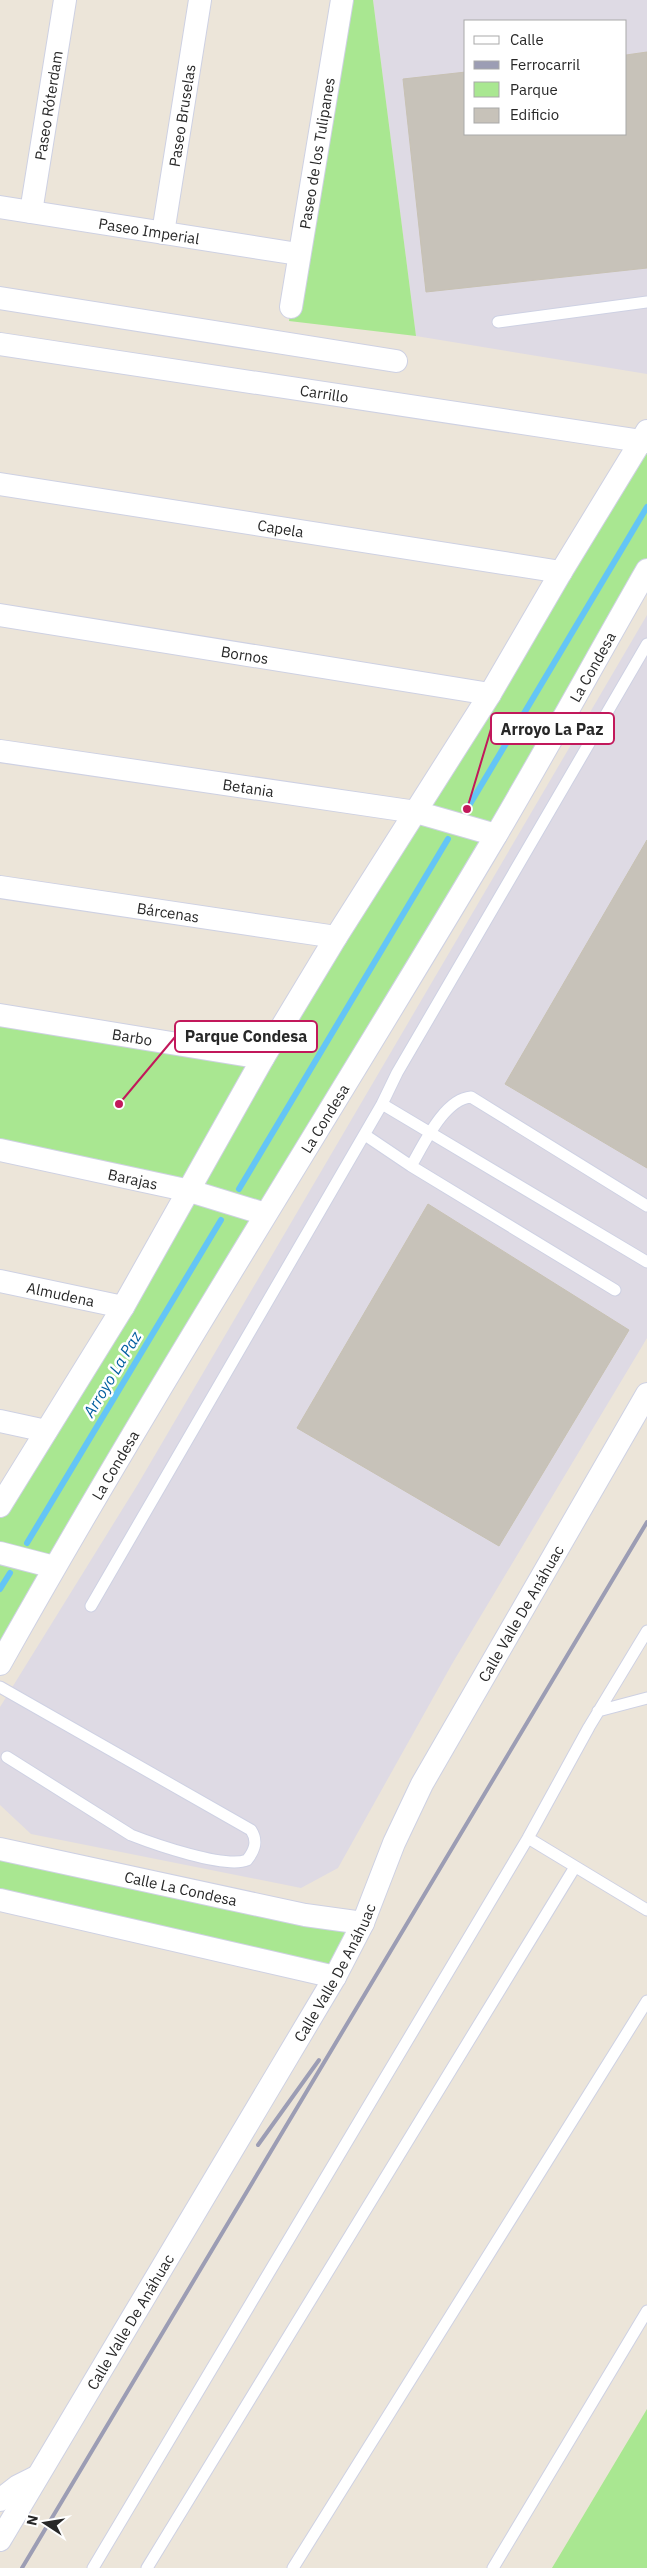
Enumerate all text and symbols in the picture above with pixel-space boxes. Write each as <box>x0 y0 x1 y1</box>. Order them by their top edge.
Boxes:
legend <box>464 20 627 135</box>
text: Calle <box>510 30 544 49</box>
street label: Paseo Róterdam <box>30 49 66 162</box>
text: Ferrocarril <box>510 55 580 74</box>
street label: Paseo Bruselas <box>164 63 199 168</box>
street label: Paseo de los Tulipanes <box>295 76 339 230</box>
text: Parque <box>510 80 558 99</box>
text: Edificio <box>510 105 559 124</box>
street label: Paseo Imperial <box>97 213 201 248</box>
street label: Carrillo <box>299 380 350 406</box>
street label: Capela <box>256 515 305 541</box>
street label: La Condesa <box>565 628 620 705</box>
street label: Bornos <box>220 641 270 668</box>
callout: Arroyo La Paz <box>491 713 614 744</box>
text: Arroyo La Paz <box>501 719 603 739</box>
street label: Betania <box>221 774 275 801</box>
street label: Bárcenas <box>136 898 201 926</box>
callout: Parque Condesa <box>175 1021 317 1052</box>
street label: Barbo <box>111 1024 154 1049</box>
text: Parque Condesa <box>185 1026 307 1046</box>
street label: La Condesa <box>296 1080 353 1156</box>
street label: Barajas <box>106 1164 160 1193</box>
street label: Almudena <box>25 1277 96 1310</box>
water label: Arroyo La Paz <box>78 1327 146 1421</box>
street label: La Condesa <box>87 1427 143 1503</box>
street label: Calle Valle De Anáhuac <box>474 1541 567 1685</box>
street label: Calle La Condesa <box>123 1867 239 1910</box>
street label: Calle Valle De Anáhuac <box>289 1900 379 2045</box>
street label: Calle Valle De Anáhuac <box>82 2250 178 2393</box>
north arrow <box>20 2498 70 2548</box>
text: N <box>22 2513 42 2527</box>

